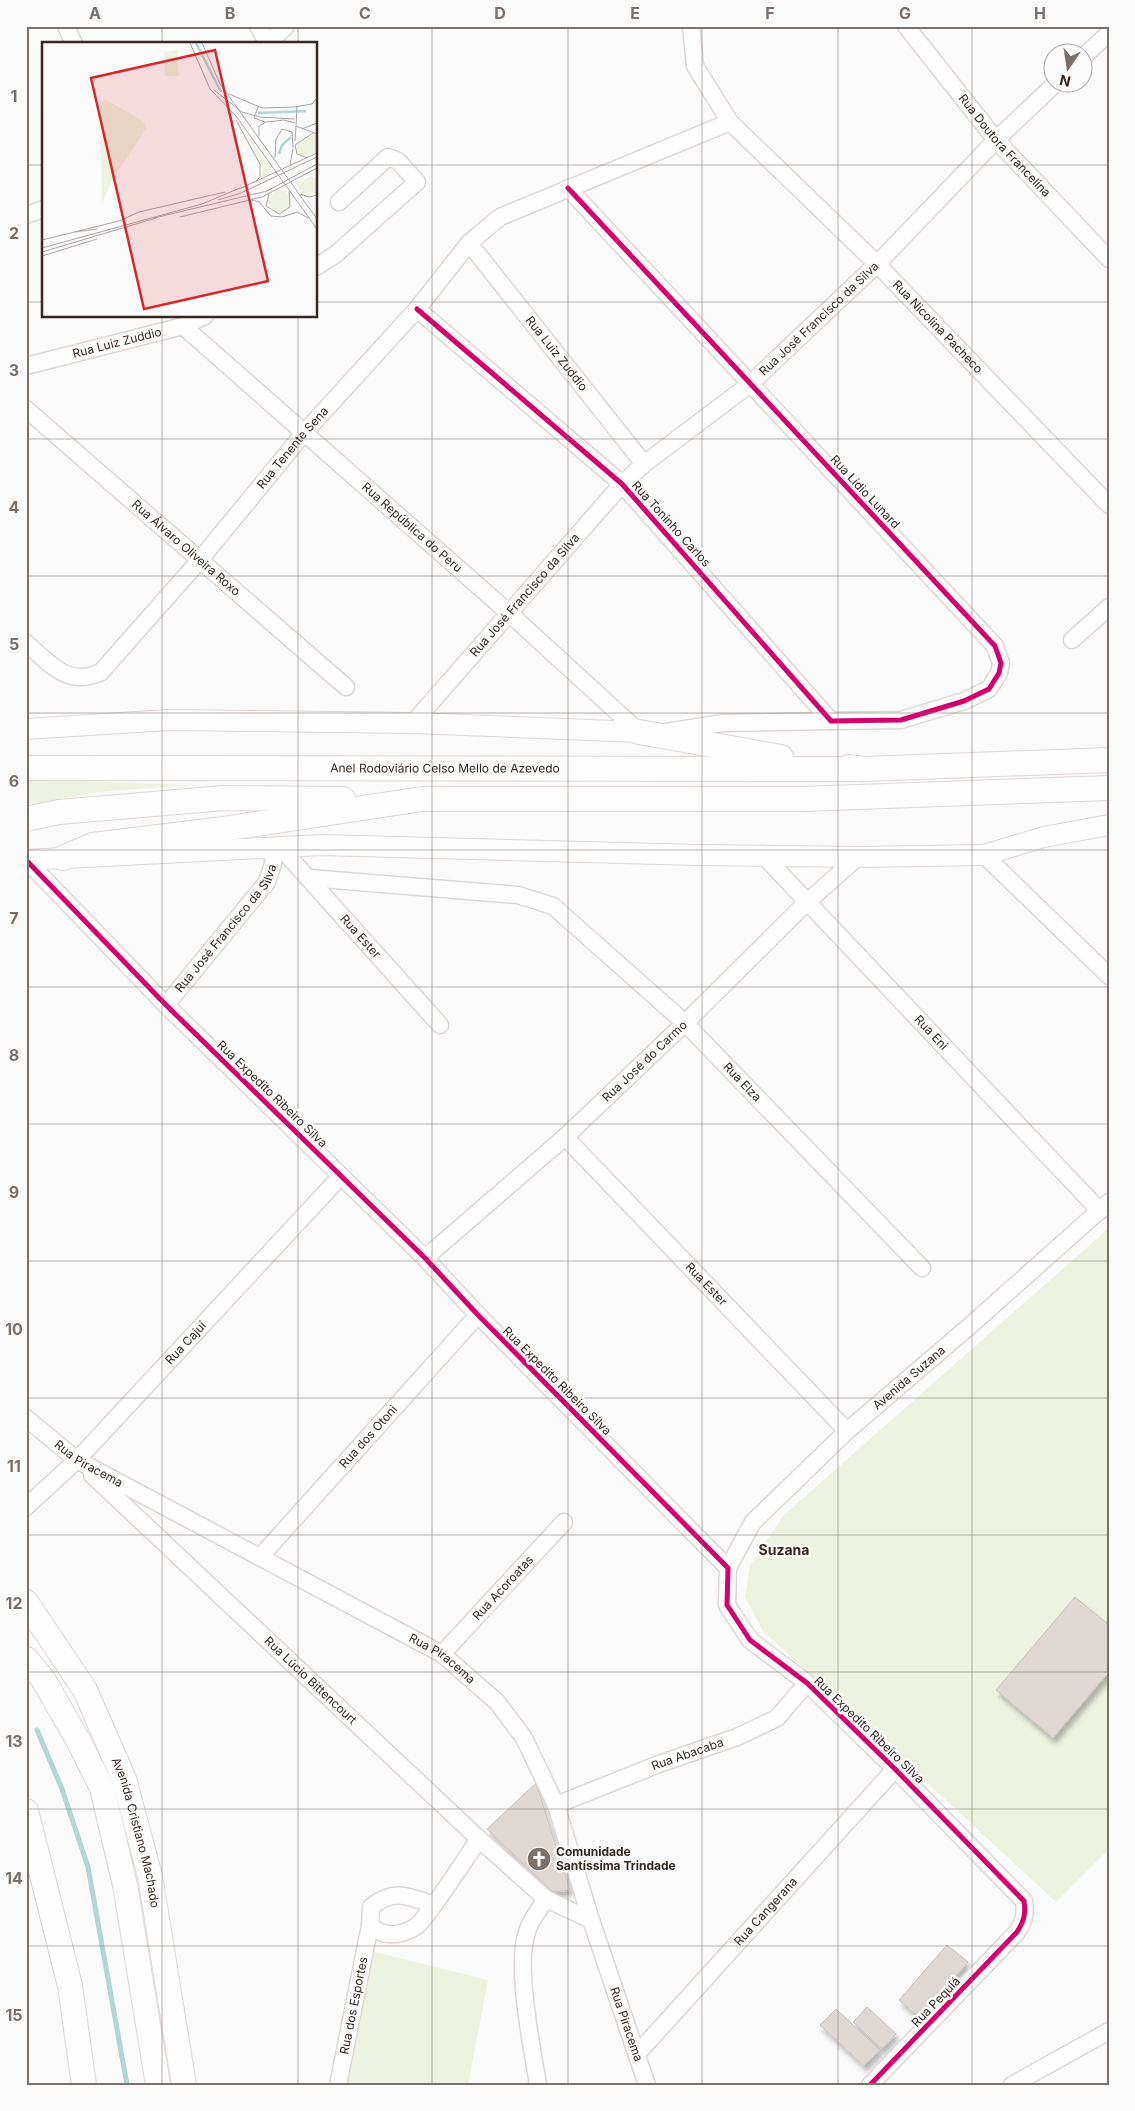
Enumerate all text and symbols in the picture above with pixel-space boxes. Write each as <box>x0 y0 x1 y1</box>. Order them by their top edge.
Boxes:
text: A <box>89 3 101 23</box>
text: B <box>225 3 235 23</box>
text: C <box>359 3 371 23</box>
text: D <box>494 3 506 23</box>
text: E <box>630 3 640 23</box>
text: F <box>765 3 775 23</box>
text: G <box>899 3 911 23</box>
text: H <box>1034 3 1046 23</box>
inset map <box>42 42 318 318</box>
north arrow <box>1042 42 1092 92</box>
text: N <box>1058 72 1072 91</box>
text: 1 <box>11 86 17 106</box>
street label: Rua Doutora Francelina <box>956 91 1054 200</box>
text: 2 <box>9 223 19 243</box>
street label: Rua José Francisco da Silva <box>756 258 882 378</box>
street label: Rua Nicolina Pacheco <box>890 277 986 376</box>
street label: Rua Luiz Zuddio <box>523 313 591 394</box>
street label: Rua Luiz Zuddio <box>71 324 163 361</box>
text: 3 <box>9 360 19 380</box>
street label: Rua Tenente Sena <box>253 403 331 492</box>
street label: Rua Lídio Lunard <box>828 452 903 531</box>
street label: Rua Toninho Carlos <box>629 478 714 570</box>
street label: Rua República do Peru <box>359 479 465 575</box>
text: 4 <box>9 497 20 517</box>
street label: Rua Álvaro Oliveira Roxo <box>129 497 244 599</box>
street label: Rua José Francisco da Silva <box>467 530 582 659</box>
text: 5 <box>9 634 19 654</box>
street label: Anel Rodoviário Celso Mello de Azevedo <box>330 760 560 776</box>
text: 6 <box>9 771 19 791</box>
street label: Rua José Francisco da Silva <box>172 862 279 995</box>
text: 7 <box>9 908 19 928</box>
street label: Rua Ester <box>337 911 385 962</box>
street label: Rua Eni <box>912 1012 952 1053</box>
street label: Rua José do Carmo <box>599 1017 690 1105</box>
street label: Rua Expedito Ribeiro Silva <box>214 1037 331 1150</box>
text: 8 <box>9 1045 19 1065</box>
street label: Rua Elza <box>720 1059 765 1104</box>
text: 9 <box>9 1182 19 1202</box>
street label: Rua Ester <box>683 1259 731 1309</box>
street label: Rua Cajuí <box>162 1318 209 1367</box>
text: 10 <box>5 1319 23 1339</box>
street label: Rua Expedito Ribeiro Silva <box>500 1323 615 1438</box>
street label: Avenida Suzana <box>870 1342 948 1413</box>
street label: Rua dos Otoni <box>336 1402 400 1471</box>
street label: Rua Piracema <box>52 1437 126 1490</box>
text: 11 <box>7 1456 21 1476</box>
district label: Suzana <box>759 1541 809 1558</box>
street label: Rua Acoroatas <box>469 1552 536 1623</box>
text: 12 <box>6 1593 22 1613</box>
street label: Rua Piracema <box>407 1630 479 1687</box>
street label: Rua Lúcio Bittencourt <box>262 1633 360 1727</box>
street label: Rua Expedito Ribeiro Silva <box>811 1673 928 1786</box>
text: 13 <box>5 1731 23 1751</box>
street label: Rua Abacaba <box>649 1734 725 1773</box>
street label: Avenida Cristiano Machado <box>108 1755 163 1909</box>
place label: Comunidade Santíssima Trindade <box>556 1844 676 1873</box>
church icon: Comunidade Santíssima Trindade <box>526 1846 552 1872</box>
text: 14 <box>5 1868 23 1888</box>
street label: Rua Cangerana <box>731 1874 800 1949</box>
street label: Rua dos Esportes <box>336 1955 370 2056</box>
street label: Rua Pequiá <box>908 1974 963 2030</box>
street label: Rua Piracema <box>607 1985 646 2063</box>
text: 15 <box>5 2005 23 2025</box>

